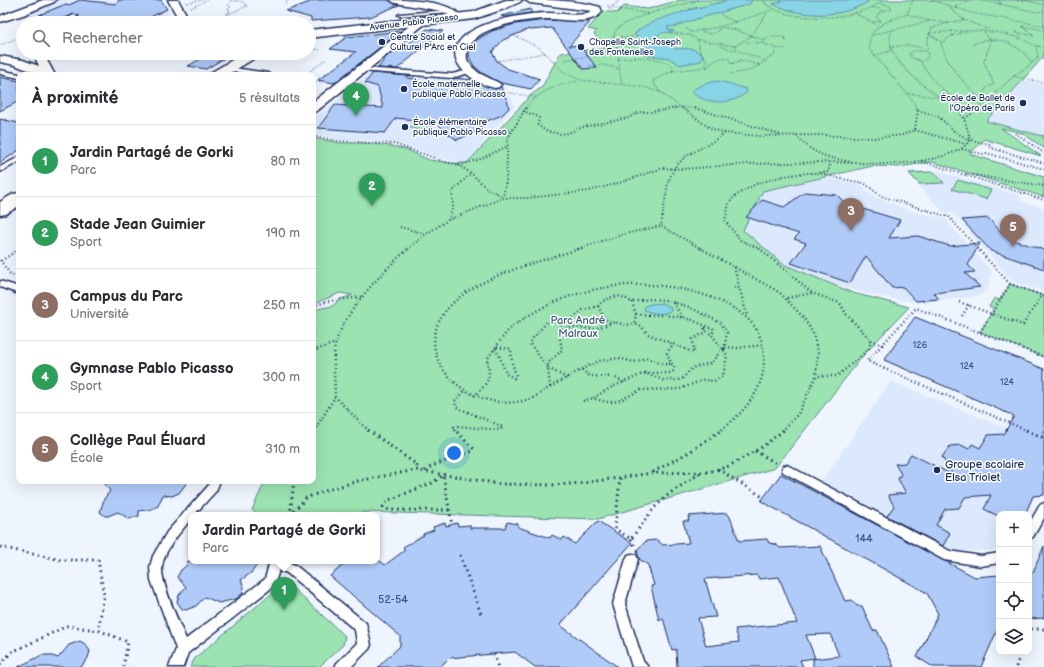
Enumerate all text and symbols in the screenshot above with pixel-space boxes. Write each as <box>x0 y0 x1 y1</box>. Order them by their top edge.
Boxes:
street label: Avenue Pablo Picasso <box>369 12 459 33</box>
search box <box>16 16 316 60</box>
icon: search <box>30 27 52 49</box>
text: Rechercher <box>62 29 142 48</box>
place label: Centre Social et Culturel P'Arc en Ciel <box>390 32 476 53</box>
marker: Centre Social et Culturel P'Arc en Ciel <box>377 37 387 47</box>
place label: Chapelle Saint-Joseph des Fontenelles <box>589 37 681 58</box>
marker: Chapelle Saint-Joseph des Fontenelles <box>576 42 586 52</box>
place label: École maternelle publique Pablo Picasso <box>412 78 506 100</box>
pin: 4 <box>343 83 369 116</box>
marker: École maternelle publique Pablo Picasso <box>399 84 409 94</box>
text: À proximité <box>32 88 118 108</box>
text: 5 résultats <box>239 90 300 106</box>
place label: École de Ballet de l'Opéra de Paris <box>940 92 1016 114</box>
marker: École de Ballet de l'Opéra de Paris <box>1018 98 1028 108</box>
place label: École élémentaire publique Pablo Picasso <box>413 116 507 138</box>
marker: École élémentaire publique Pablo Picasso <box>400 122 410 132</box>
text: Jardin Partagé de Gorki <box>70 143 234 162</box>
text: 1 <box>42 153 48 169</box>
text: 80 m <box>271 153 300 169</box>
text: Parc <box>70 162 96 178</box>
pin: 2 <box>359 173 385 206</box>
pin: 3 <box>838 198 864 231</box>
pin: 5 <box>1000 214 1026 247</box>
text: Stade Jean Guimier <box>70 215 205 234</box>
text: 2 <box>41 225 49 241</box>
text: 190 m <box>266 225 300 241</box>
text: Sport <box>70 234 102 250</box>
text: Campus du Parc <box>70 287 183 306</box>
text: 3 <box>41 297 49 313</box>
text: 250 m <box>263 297 300 313</box>
text: Université <box>70 306 129 322</box>
park label: Parc André Malraux <box>551 314 606 340</box>
house number: 126 <box>913 340 928 351</box>
text: Gymnase Pablo Picasso <box>70 359 233 378</box>
house number: 124 <box>960 361 975 372</box>
text: 4 <box>41 369 49 385</box>
text: 300 m <box>262 369 300 385</box>
house number: 124 <box>1000 377 1015 388</box>
text: Sport <box>70 378 102 394</box>
text: Collège Paul Éluard <box>70 431 206 450</box>
text: 5 <box>41 441 49 457</box>
text: 310 m <box>265 441 300 457</box>
your location <box>444 443 464 463</box>
text: École <box>70 450 103 466</box>
place label: Groupe scolaire Elsa Triolet <box>945 458 1025 484</box>
marker: Groupe scolaire Elsa Triolet <box>932 465 942 475</box>
map controls <box>996 511 1032 655</box>
button: + <box>996 511 1032 547</box>
popup <box>188 512 380 564</box>
text: Jardin Partagé de Gorki <box>202 521 366 540</box>
house number: 144 <box>855 532 873 545</box>
text: Parc <box>202 540 229 556</box>
button: − <box>996 547 1032 583</box>
pin: 1 <box>271 577 297 610</box>
button: locate <box>996 583 1032 619</box>
house number: 52-54 <box>378 593 408 606</box>
button: layers <box>996 619 1032 655</box>

